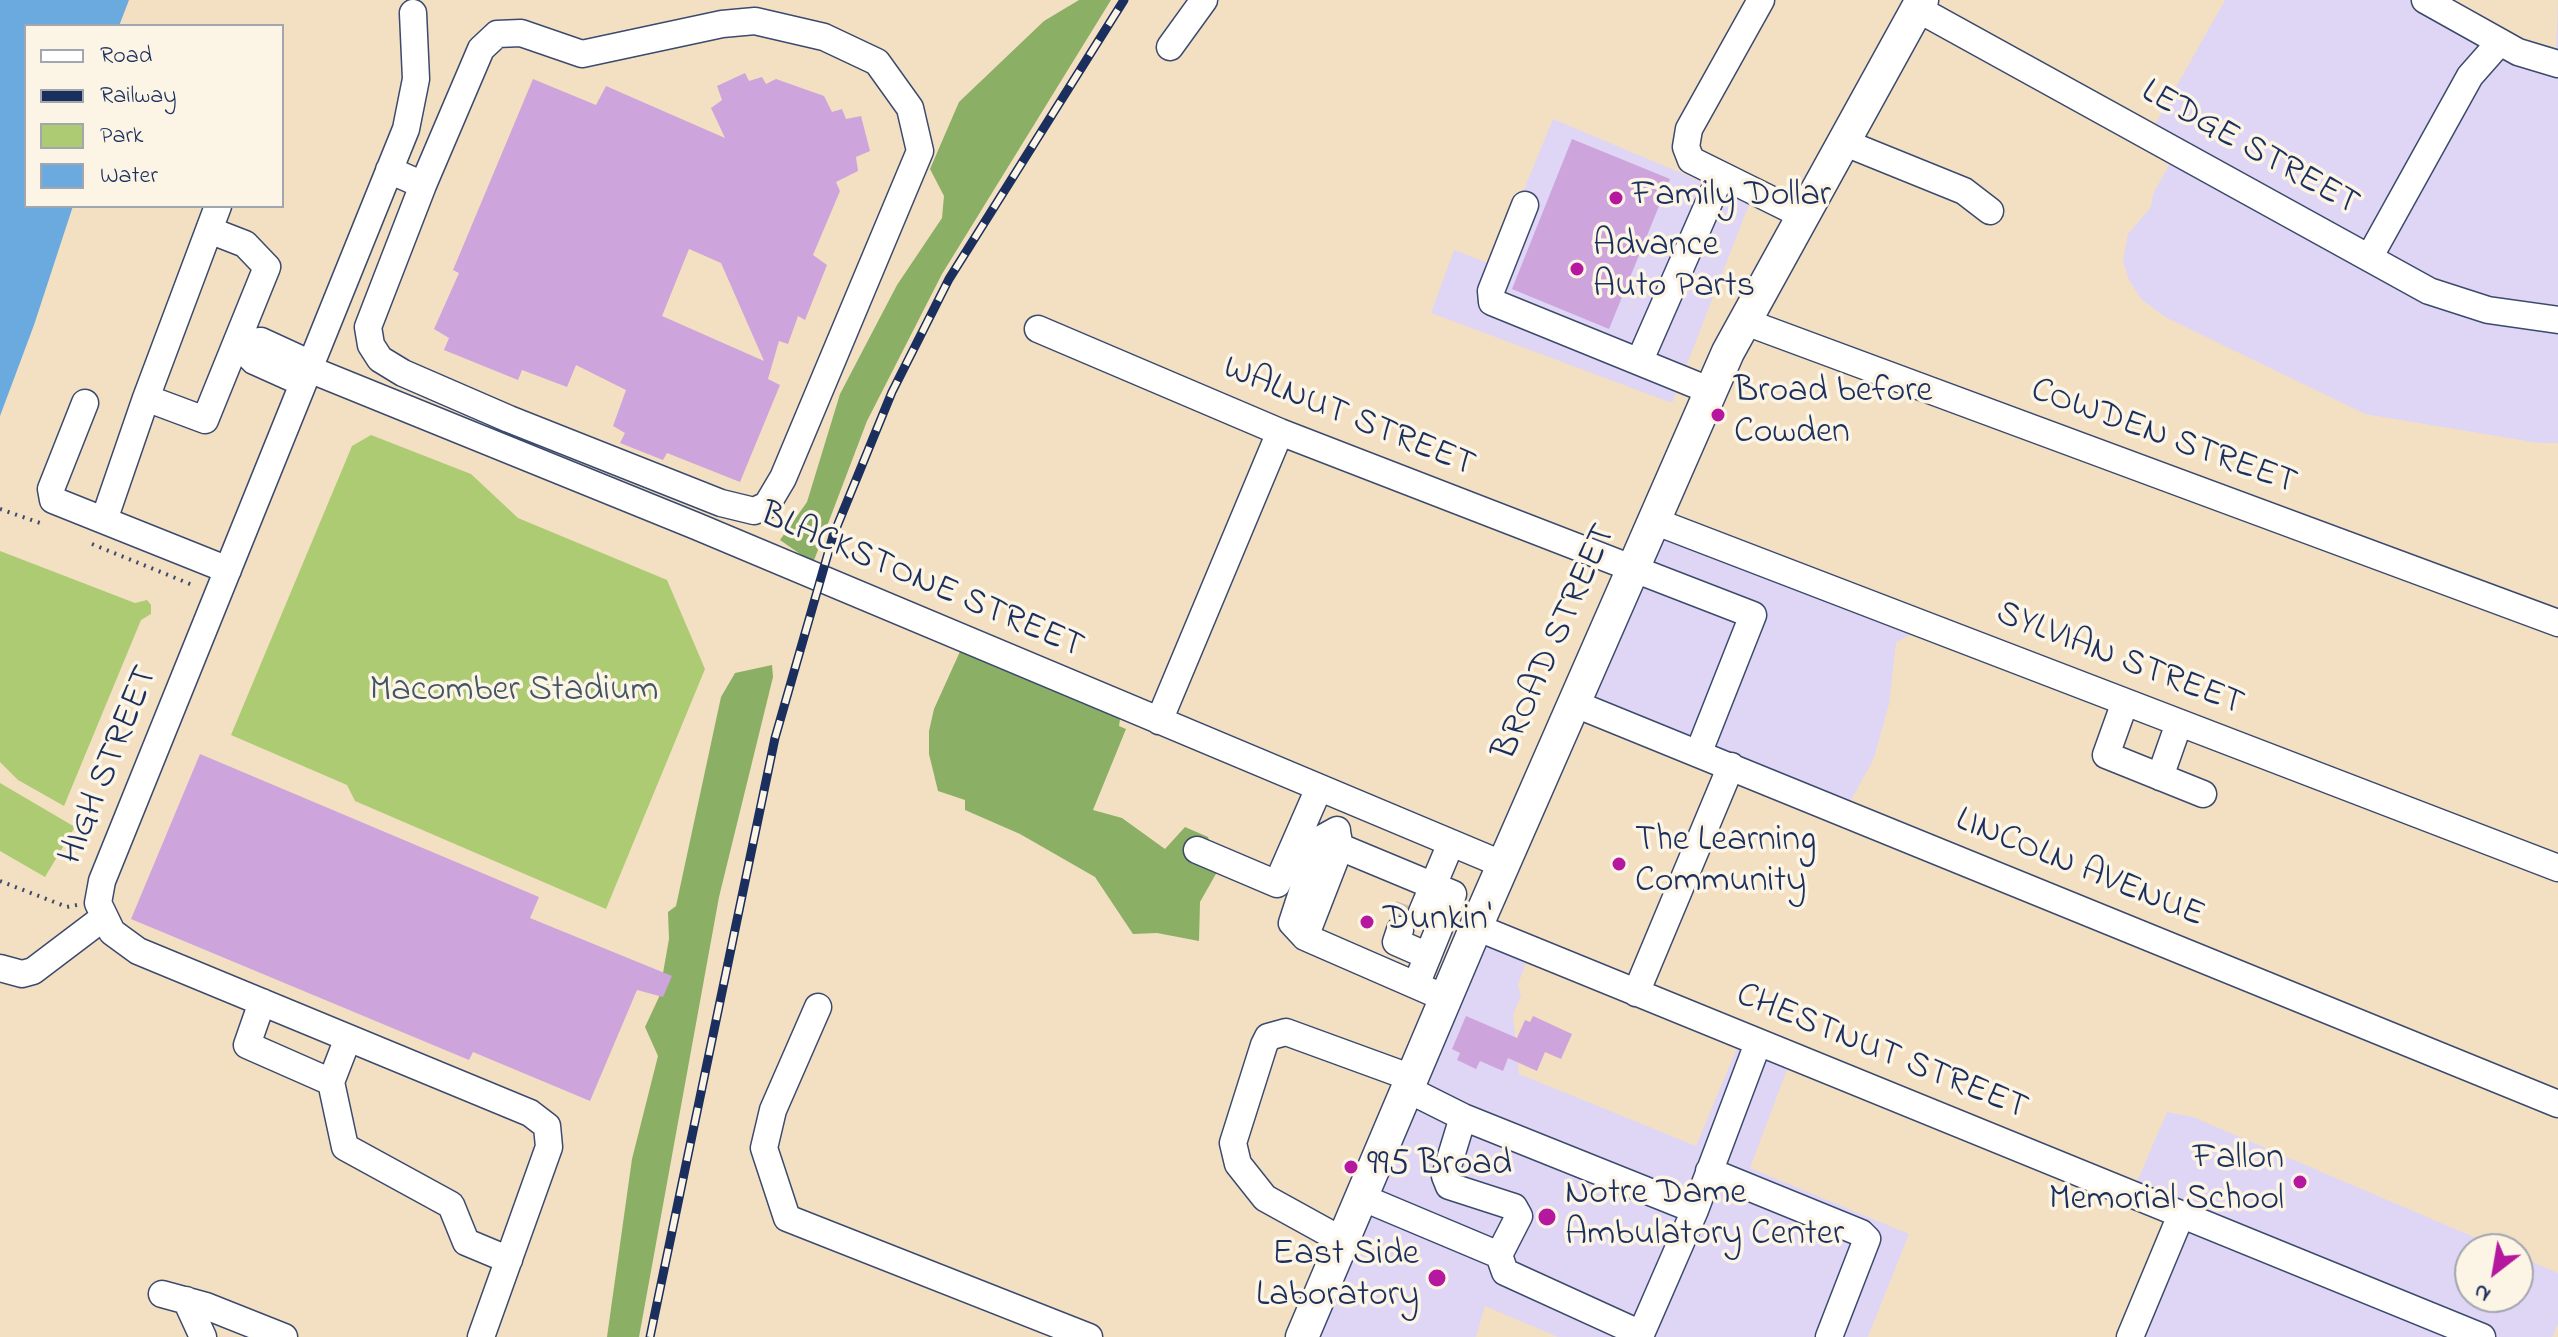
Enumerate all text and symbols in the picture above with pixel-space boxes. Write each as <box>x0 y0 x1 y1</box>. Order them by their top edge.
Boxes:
legend <box>24 24 284 208</box>
text: Road <box>100 39 152 74</box>
street label: LEDGE STREET <box>2132 72 2366 228</box>
text: Railway <box>100 79 177 114</box>
text: Park <box>100 119 143 154</box>
text: Water <box>100 159 158 194</box>
place label: Family Dollar <box>1632 176 1831 220</box>
marker: Family Dollar <box>1607 189 1625 207</box>
place label: Advance Auto Parts <box>1593 226 1755 311</box>
marker: Advance Auto Parts <box>1568 260 1586 278</box>
street label: WALNUT STREET <box>1216 349 1480 489</box>
street label: COWDEN STREET <box>2024 371 2302 507</box>
place label: Broad before Cowden <box>1734 372 1932 457</box>
marker: Broad before Cowden <box>1709 406 1727 424</box>
street label: BLACKSTONE STREET <box>753 495 1089 671</box>
street label: BROAD STREET <box>1486 518 1628 768</box>
street label: SYLVIAN STREET <box>1989 594 2249 728</box>
street label: HIGH STREET <box>52 661 170 871</box>
park label: Macomber Stadium <box>369 671 659 715</box>
street label: LINCOLN AVENUE <box>1948 800 2210 940</box>
place label: The Learning Community <box>1635 821 1816 906</box>
marker: The Learning Community <box>1610 855 1628 873</box>
place label: Dunkin' <box>1383 900 1491 944</box>
marker: Dunkin' <box>1358 913 1376 931</box>
street label: CHESTNUT STREET <box>1729 976 2033 1132</box>
place label: Fallon Memorial School <box>2049 1139 2284 1224</box>
place label: 995 Broad <box>1367 1145 1512 1189</box>
marker: 995 Broad <box>1342 1158 1360 1176</box>
marker: Fallon Memorial School <box>2291 1173 2309 1191</box>
place label: Notre Dame Ambulatory Center <box>1565 1174 1844 1259</box>
marker: Notre Dame Ambulatory Center <box>1536 1206 1558 1228</box>
north arrow <box>2454 1233 2534 1313</box>
place label: East Side Laboratory <box>1256 1235 1419 1320</box>
marker: East Side Laboratory <box>1426 1267 1448 1289</box>
text: N <box>2468 1274 2497 1309</box>

